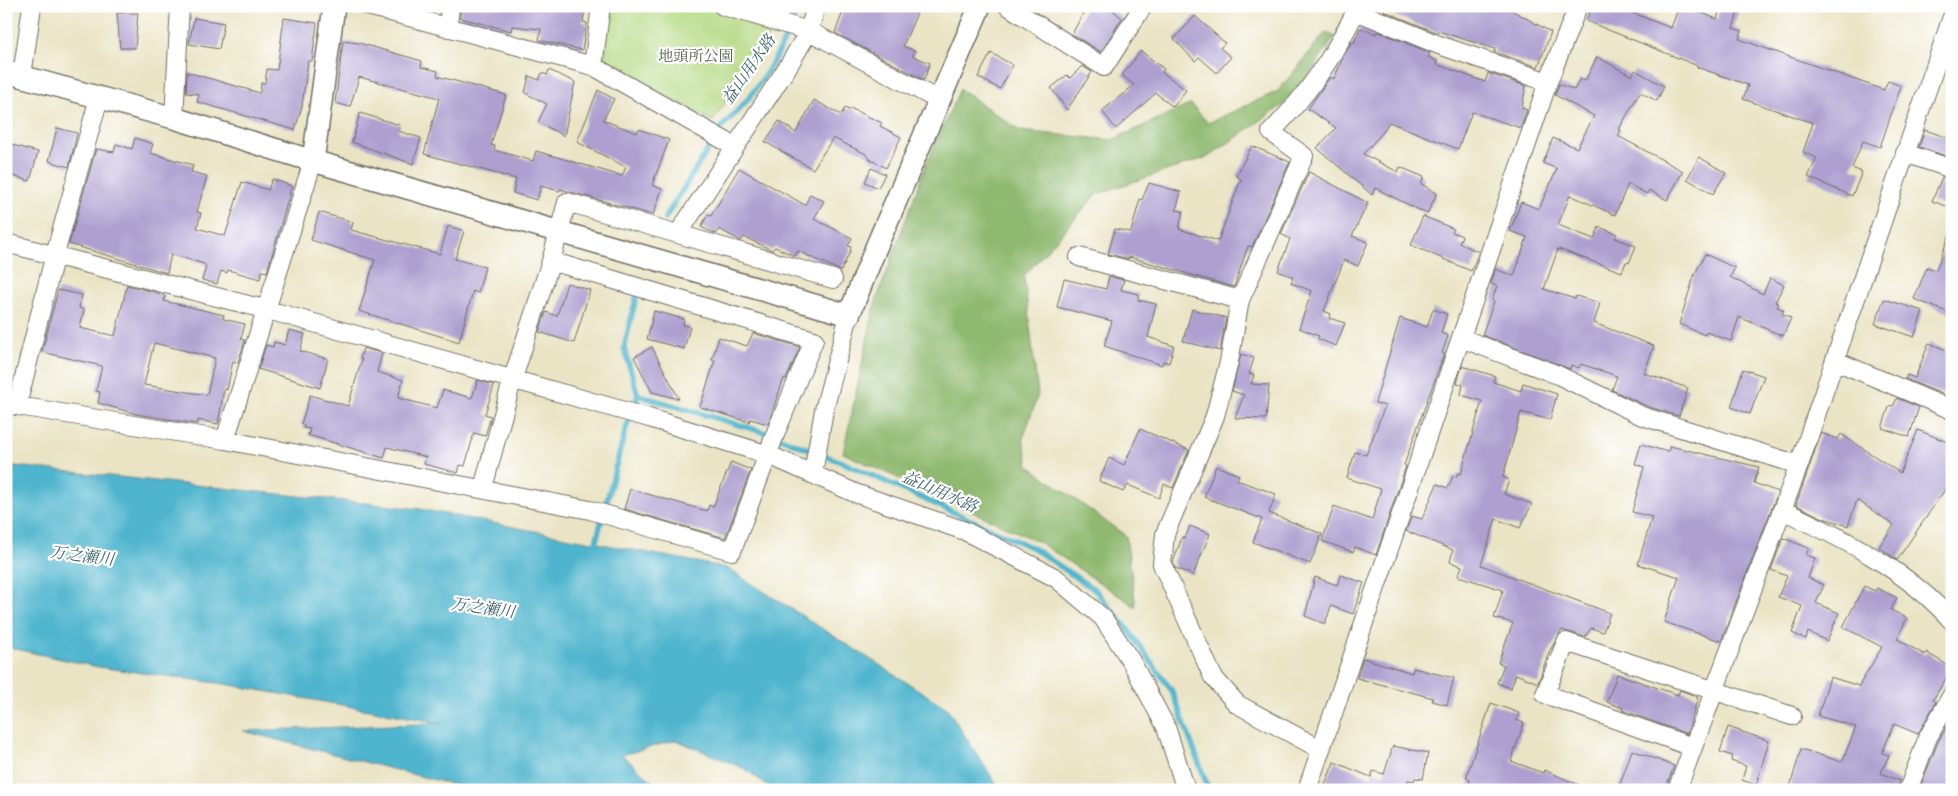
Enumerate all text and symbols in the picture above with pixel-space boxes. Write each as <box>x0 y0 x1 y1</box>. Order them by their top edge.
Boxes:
water label: 益山用水路 <box>718 31 780 108</box>
park label: 地頭所公園 <box>658 48 734 65</box>
water label: 益山用水路 <box>899 467 981 517</box>
water label: 万之瀬川 <box>49 543 117 569</box>
water label: 万之瀬川 <box>450 595 518 622</box>

